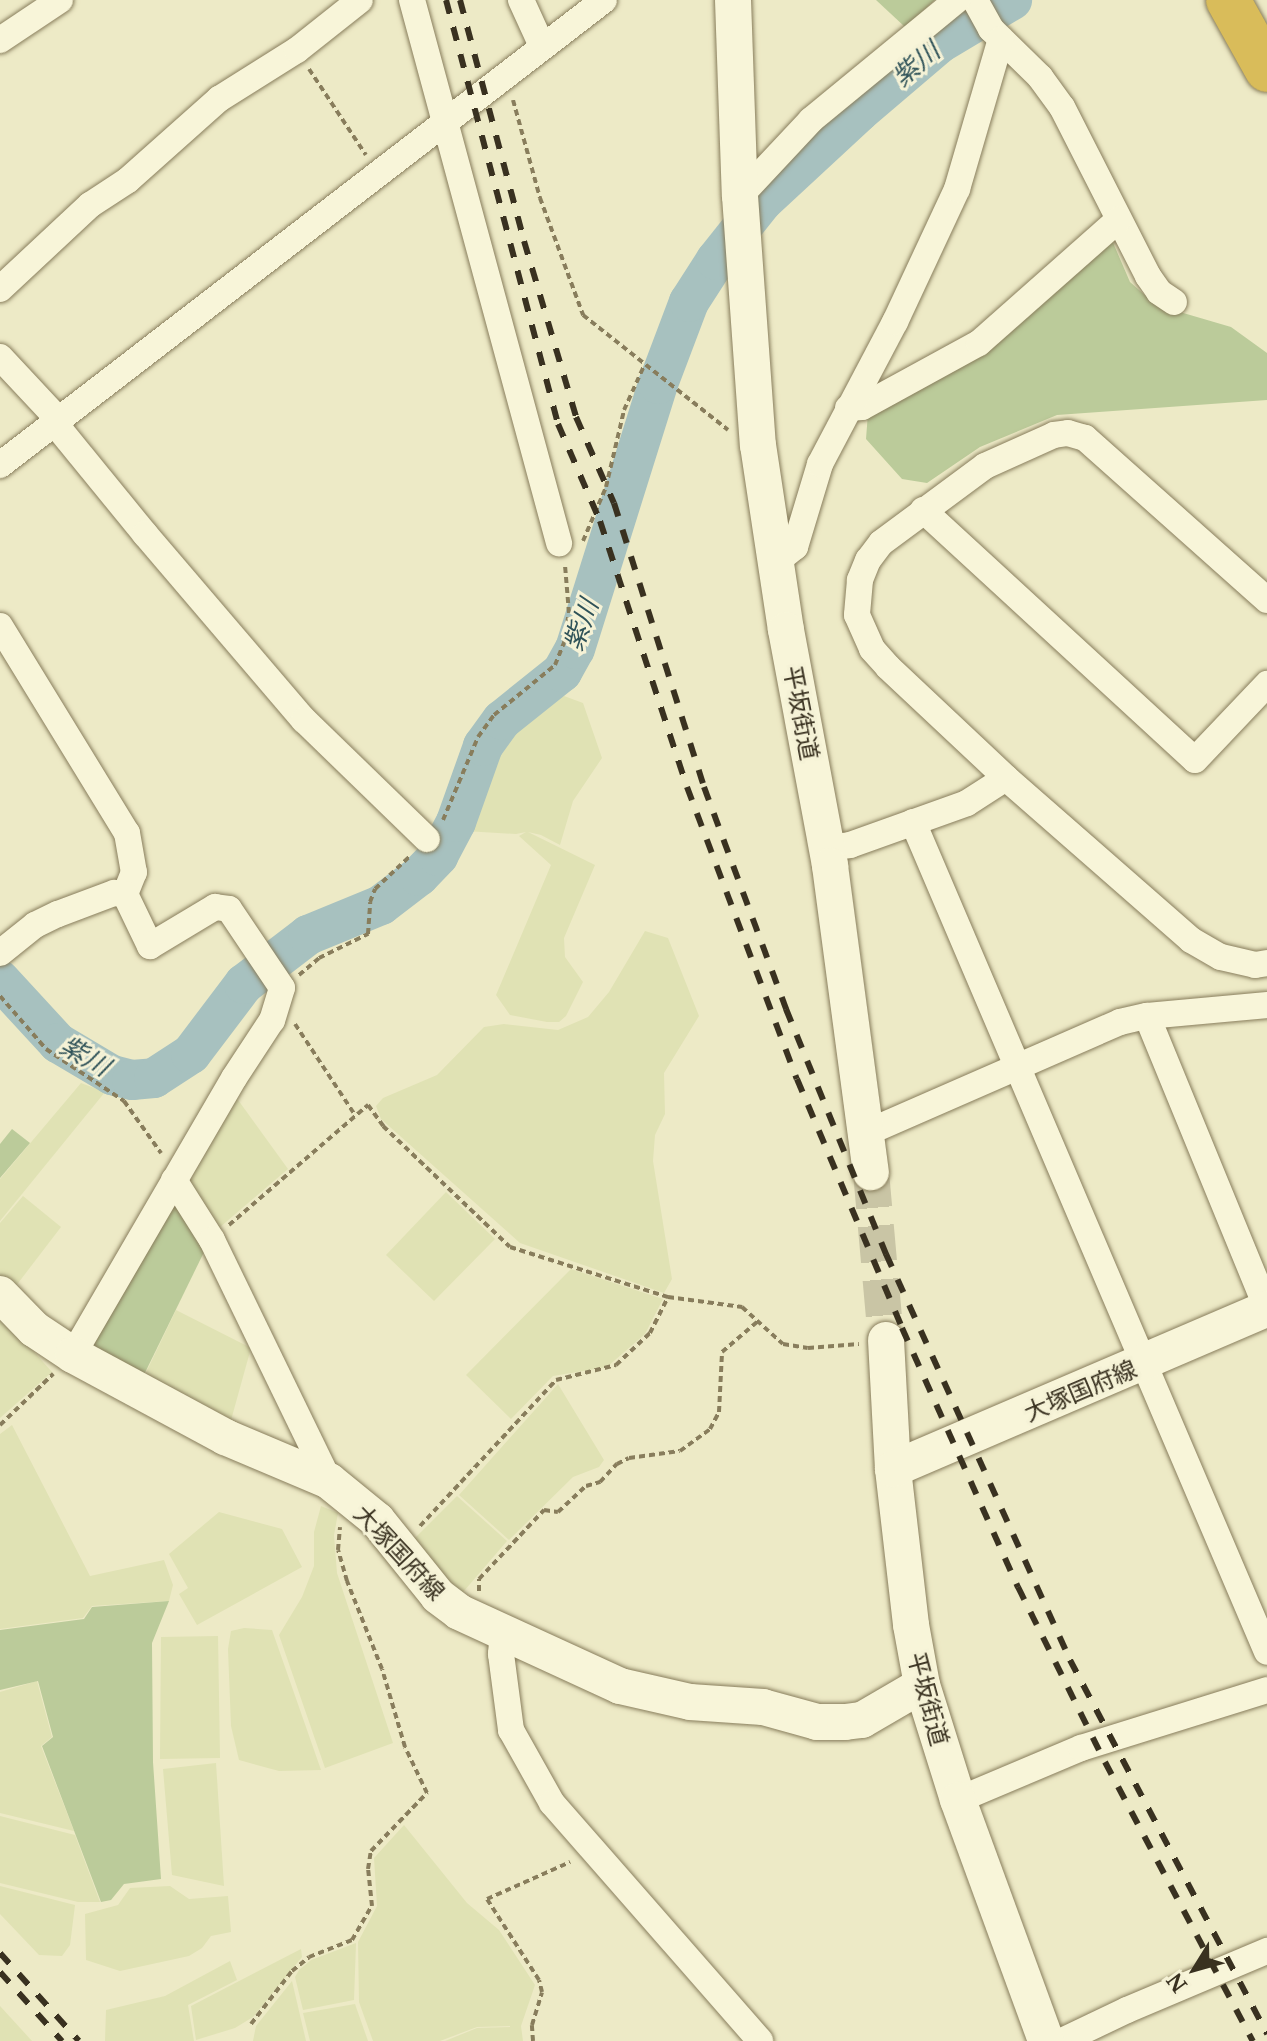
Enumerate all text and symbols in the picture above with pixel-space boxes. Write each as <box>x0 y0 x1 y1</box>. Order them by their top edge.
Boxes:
water label: 紫川 <box>886 35 946 93</box>
water label: 紫川 <box>557 595 605 655</box>
street label: 平坂街道 <box>779 663 825 763</box>
water label: 紫川 <box>55 1029 115 1083</box>
street label: 大塚国府線 <box>1019 1353 1141 1427</box>
street label: 大塚国府線 <box>349 1498 451 1606</box>
street label: 平坂街道 <box>903 1649 955 1749</box>
north arrow <box>1155 1929 1235 2009</box>
text: N <box>1159 1967 1193 1999</box>

